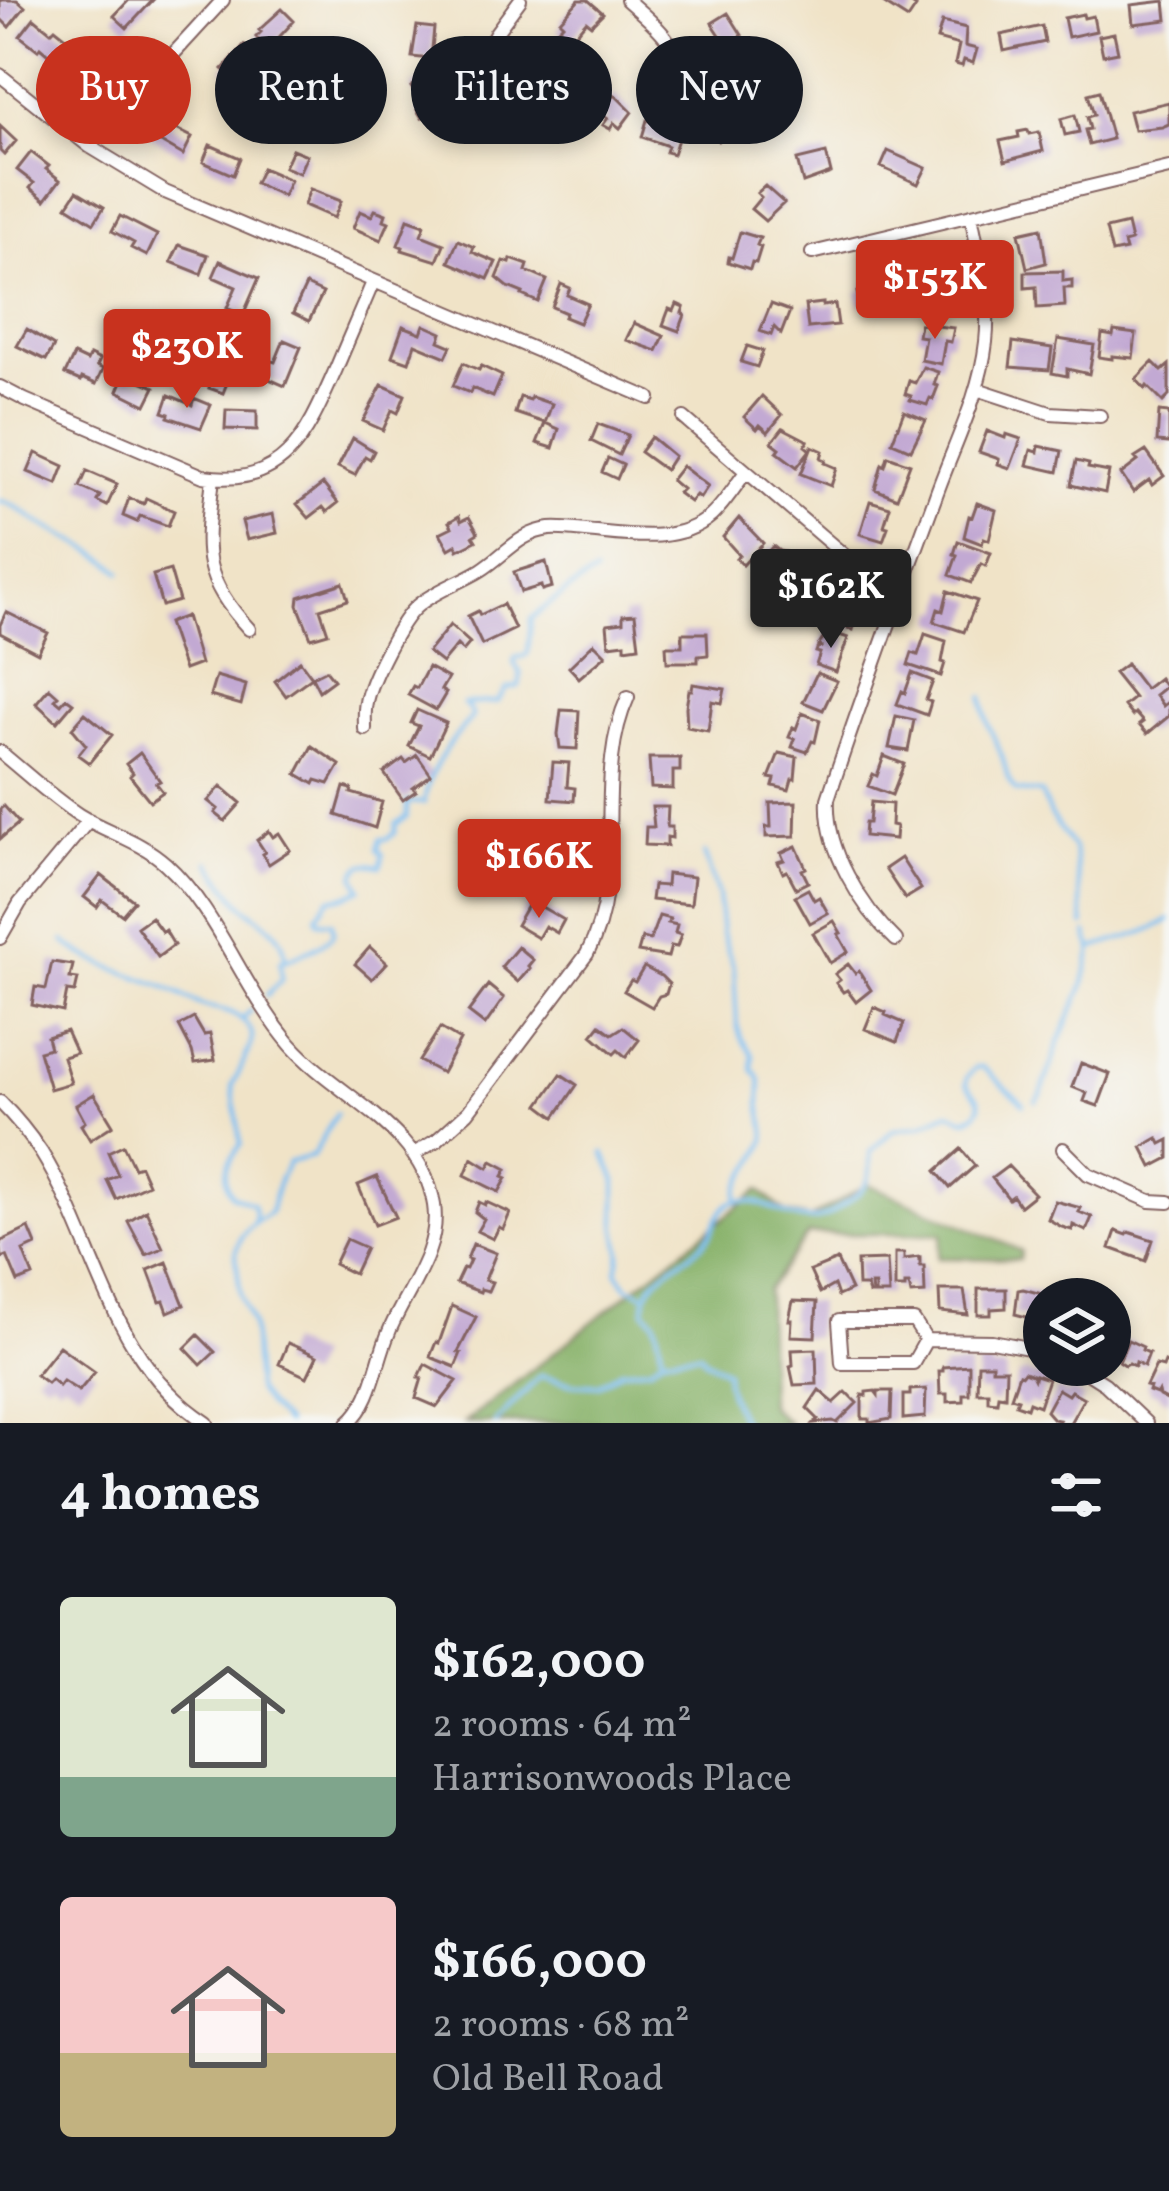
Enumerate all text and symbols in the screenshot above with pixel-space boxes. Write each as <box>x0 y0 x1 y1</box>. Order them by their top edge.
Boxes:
chip: Buy <box>36 36 191 144</box>
chip: Rent <box>215 36 387 144</box>
chip: Filters <box>411 36 612 144</box>
chip: New <box>636 36 803 144</box>
pin: $153K <box>851 240 1019 342</box>
text: $153K <box>883 252 987 306</box>
pin: $230K <box>103 309 271 411</box>
text: $230K <box>130 321 244 375</box>
pin: $162K <box>747 549 915 651</box>
text: $162K <box>777 561 885 615</box>
pin: $166K <box>455 819 623 921</box>
text: $166K <box>485 831 593 885</box>
map controls <box>1023 1278 1131 1386</box>
button: layers <box>1023 1278 1131 1386</box>
text: 4 homes <box>60 1460 261 1531</box>
icon: filters <box>1043 1462 1109 1528</box>
text: $162,000 <box>432 1628 645 1699</box>
icon: home <box>156 1645 300 1789</box>
text: 2 rooms · 64 m² <box>432 1699 692 1753</box>
text: Harrisonwoods Place <box>432 1753 792 1807</box>
text: $166,000 <box>432 1928 647 1999</box>
icon: home <box>156 1945 300 2089</box>
text: 2 rooms · 68 m² <box>432 1999 689 2053</box>
text: Old Bell Road <box>432 2053 664 2107</box>

